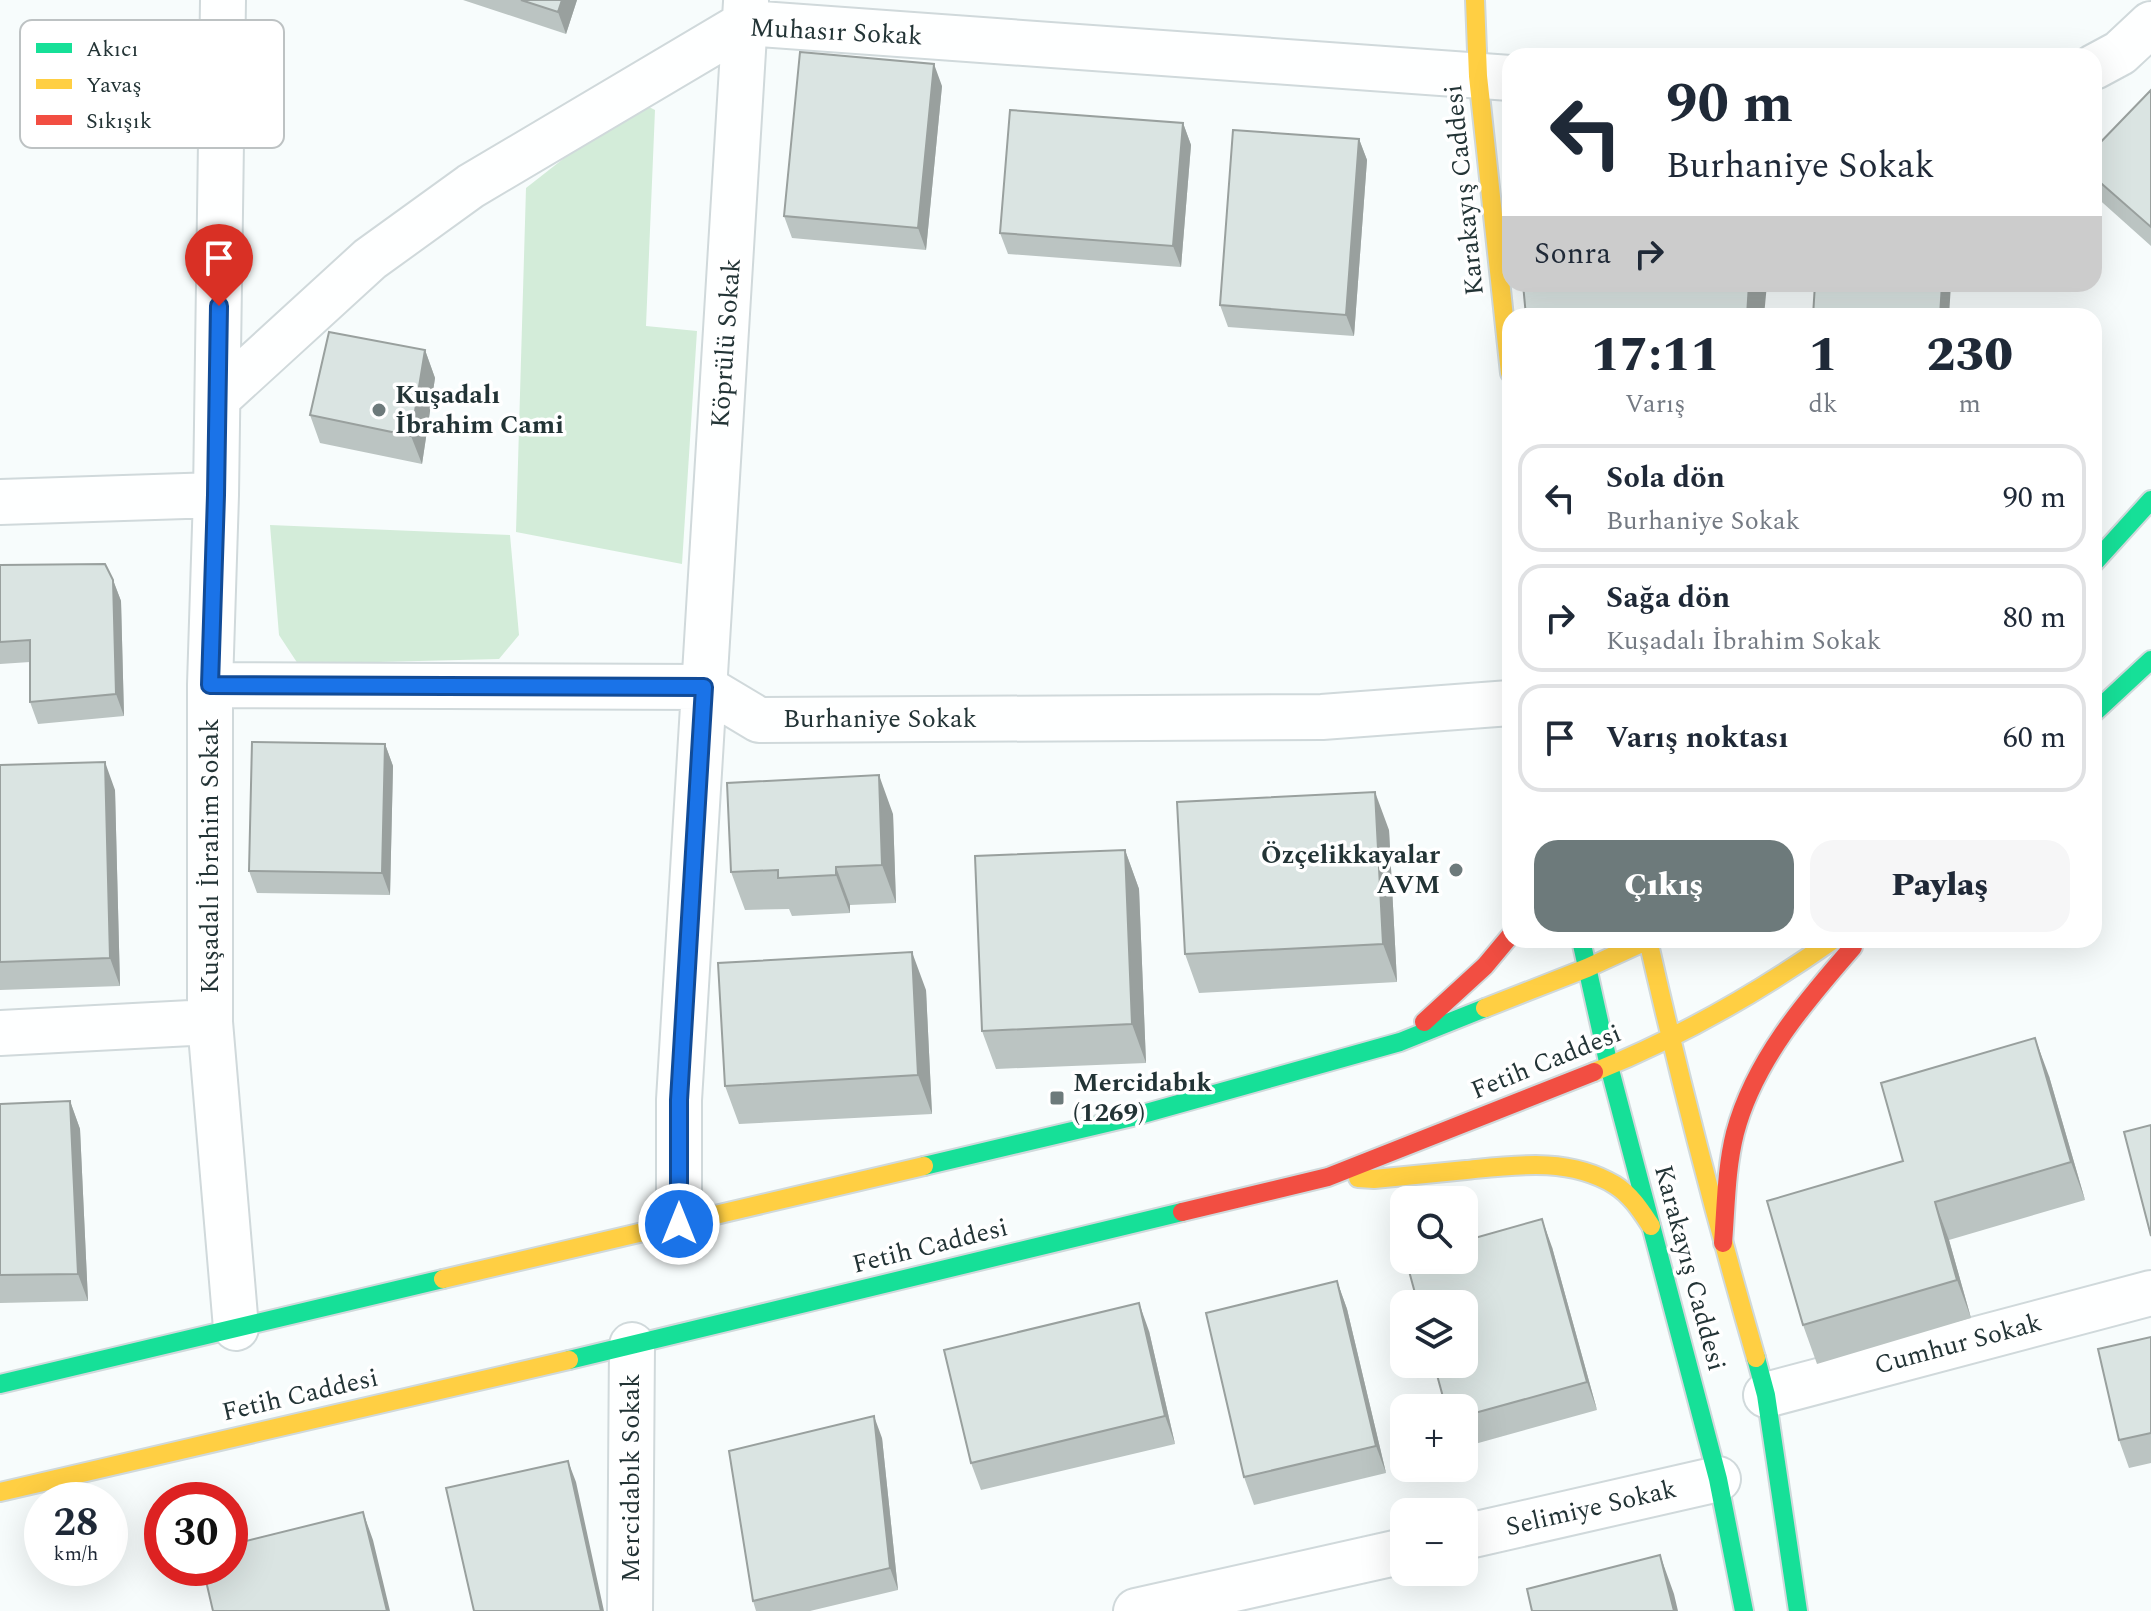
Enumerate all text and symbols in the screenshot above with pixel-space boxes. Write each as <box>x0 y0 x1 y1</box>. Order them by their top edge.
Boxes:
street label: Muhasır Sokak <box>749 7 923 57</box>
legend <box>20 20 284 148</box>
text: Akıcı <box>86 33 138 66</box>
text: 90 m <box>1666 62 1793 147</box>
text: Yavaş <box>86 69 142 102</box>
icon: left <box>1534 80 1638 184</box>
street label: Karakayış Caddesi <box>1433 83 1495 297</box>
text: Sıkışık <box>86 105 152 138</box>
text: Burhaniye Sokak <box>1666 139 1935 194</box>
pin <box>185 224 253 306</box>
text: Sonra <box>1534 231 1611 277</box>
icon: right <box>1627 232 1671 276</box>
icon: arrive <box>197 236 241 280</box>
street label: Köprülü Sokak <box>700 257 752 429</box>
text: 17:11 <box>1591 319 1720 392</box>
text: 1 <box>1809 319 1838 392</box>
text: 230 <box>1927 319 2013 392</box>
place label: Kuşadalı İbrahim Cami <box>395 375 564 445</box>
text: Varış <box>1625 384 1685 424</box>
text: dk <box>1809 384 1838 424</box>
text: m <box>1959 384 1981 424</box>
marker: Kuşadalı İbrahim Cami <box>370 401 388 419</box>
text: Sola dön <box>1606 455 1725 501</box>
text: 90 m <box>2003 475 2066 521</box>
icon: left <box>1538 476 1582 520</box>
text: Burhaniye Sokak <box>1606 501 1800 541</box>
text: Sağa dön <box>1606 575 1730 621</box>
text: 80 m <box>2003 595 2066 641</box>
icon: right <box>1538 596 1582 640</box>
text: Kuşadalı İbrahim Sokak <box>1606 621 1881 661</box>
street label: Burhaniye Sokak <box>783 699 977 739</box>
text: Varış noktası <box>1606 715 1788 761</box>
text: 60 m <box>2003 715 2066 761</box>
icon: arrive <box>1538 716 1582 760</box>
street label: Kuşadalı İbrahim Sokak <box>190 718 230 994</box>
place label: Özçelikkayalar AVM <box>1261 835 1441 905</box>
button: Çıkış <box>1534 840 1794 932</box>
button: Paylaş <box>1810 840 2070 932</box>
marker: Özçelikkayalar AVM <box>1447 861 1465 879</box>
street label: Fetih Caddesi <box>1465 1014 1627 1110</box>
place label: Mercidabık (1269) <box>1073 1063 1212 1133</box>
marker: Mercidabık (1269) <box>1048 1089 1066 1107</box>
street label: Karakayış Caddesi <box>1643 1161 1737 1375</box>
position arrow <box>637 1182 721 1266</box>
map controls <box>1390 1186 1478 1586</box>
button: search <box>1390 1186 1478 1274</box>
street label: Fetih Caddesi <box>848 1207 1012 1285</box>
button: layers <box>1390 1290 1478 1378</box>
street label: Cumhur Sokak <box>1870 1302 2046 1386</box>
street label: Fetih Caddesi <box>218 1358 382 1432</box>
street label: Mercidabık Sokak <box>611 1374 651 1582</box>
button: + <box>1390 1394 1478 1482</box>
street label: Selimiye Sokak <box>1502 1469 1680 1547</box>
speed limit sign: 30 <box>144 1482 248 1586</box>
text: 28 <box>54 1493 98 1554</box>
button: − <box>1390 1498 1478 1586</box>
text: km/h <box>54 1539 99 1569</box>

